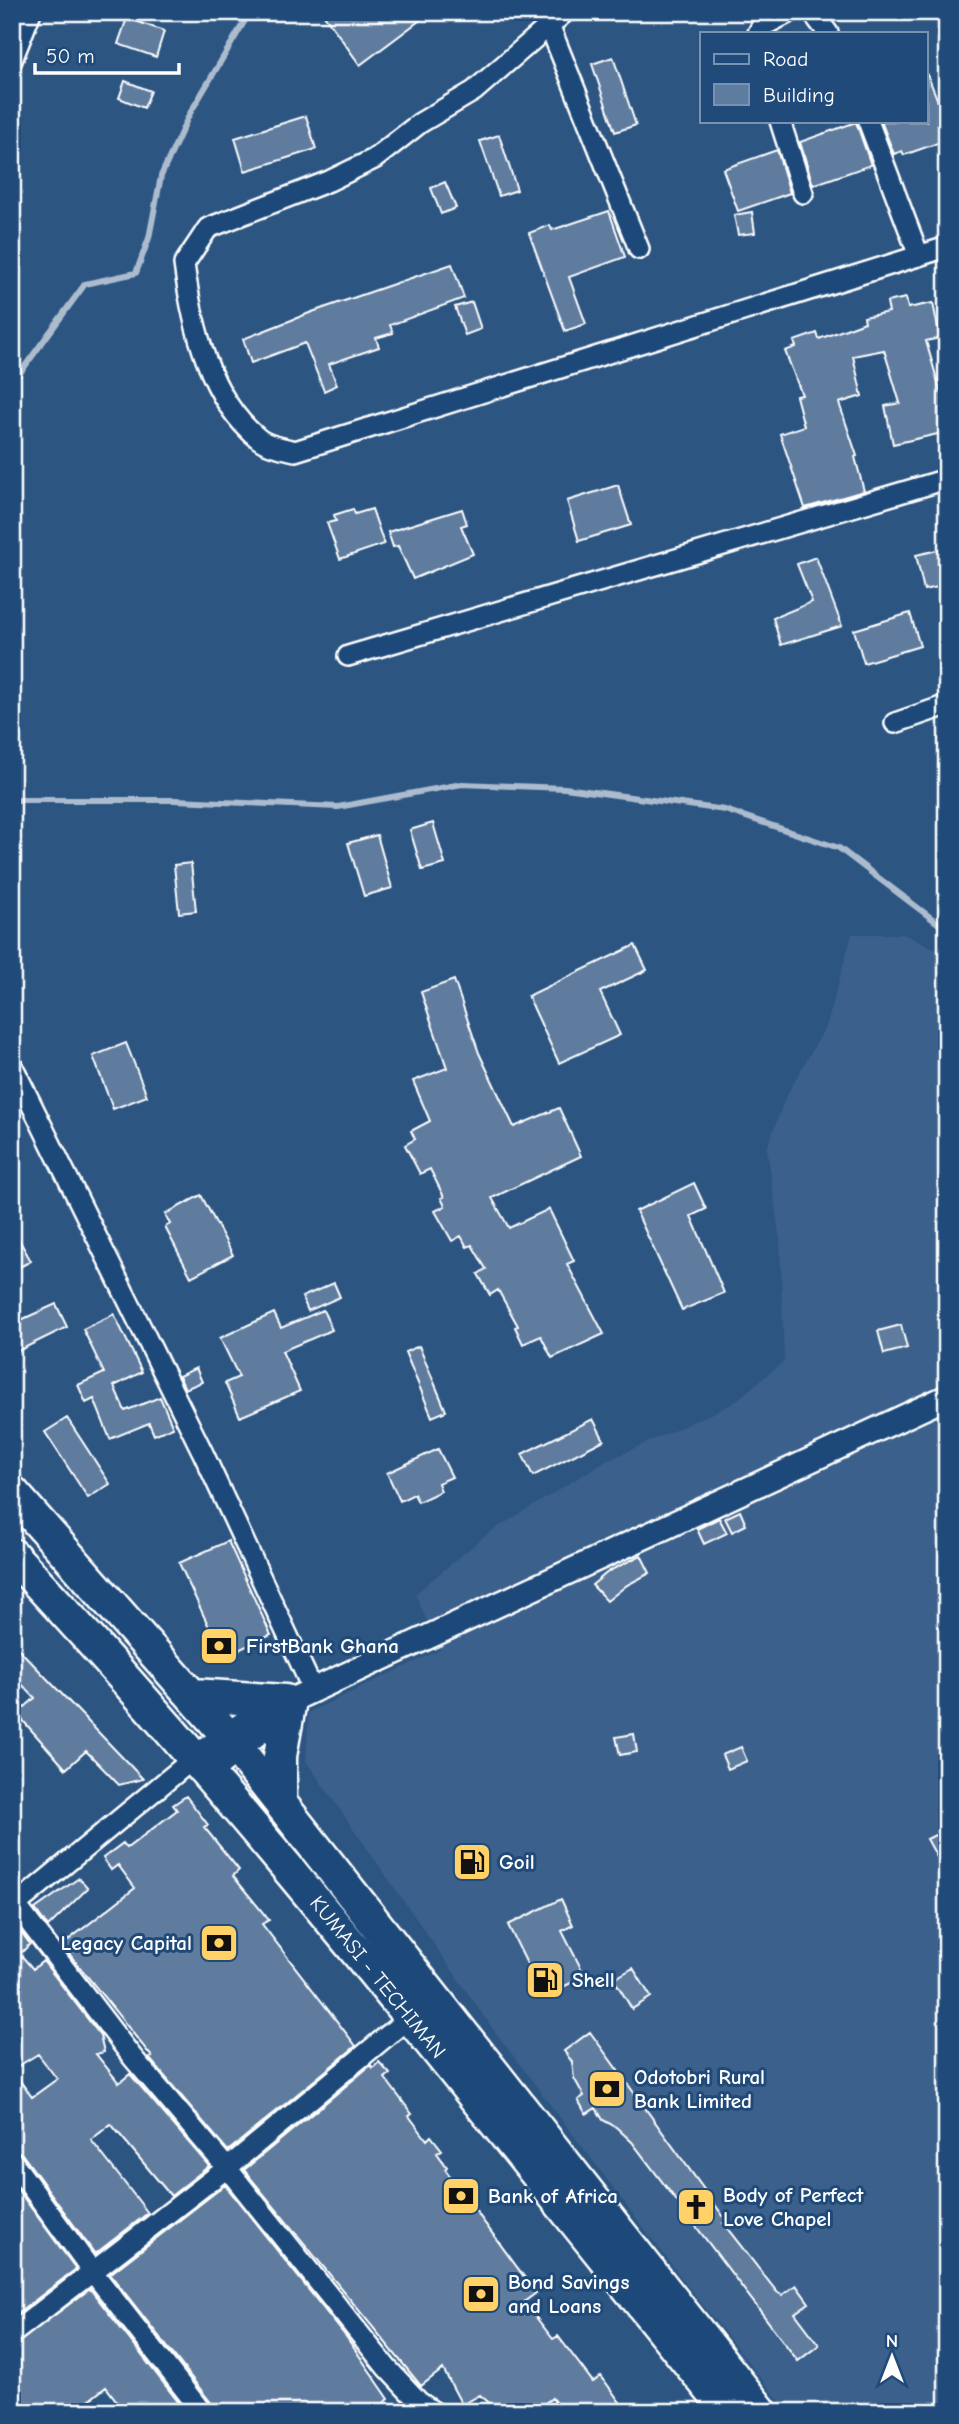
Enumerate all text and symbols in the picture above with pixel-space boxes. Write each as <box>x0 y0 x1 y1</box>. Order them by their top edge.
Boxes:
scale bar <box>35 32 178 76</box>
legend <box>700 32 928 122</box>
text: 50 m <box>46 44 95 68</box>
text: Road <box>763 47 808 71</box>
text: Building <box>763 83 835 107</box>
bank icon: FirstBank Ghana <box>198 1625 240 1667</box>
place label: FirstBank Ghana <box>246 1634 399 1658</box>
fuel station icon: Goil <box>451 1841 493 1883</box>
place label: Goil <box>499 1850 535 1874</box>
street label: KUMASI - TECHIMAN <box>305 1891 451 2063</box>
bank icon: Legacy Capital <box>198 1922 240 1964</box>
place label: Legacy Capital <box>60 1931 192 1955</box>
fuel station icon: Shell <box>524 1959 566 2001</box>
place label: Shell <box>572 1968 615 1992</box>
place label: Odotobri Rural Bank Limited <box>634 2065 765 2113</box>
bank icon: Odotobri Rural Bank Limited <box>586 2068 628 2110</box>
bank icon: Bank of Africa <box>440 2175 482 2217</box>
place label: Body of Perfect Love Chapel <box>723 2183 865 2231</box>
place label: Bank of Africa <box>488 2184 618 2208</box>
church icon: Body of Perfect Love Chapel <box>675 2186 717 2228</box>
place label: Bond Savings and Loans <box>508 2270 630 2318</box>
bank icon: Bond Savings and Loans <box>460 2273 502 2315</box>
north arrow <box>858 2322 928 2392</box>
text: N <box>886 2330 898 2352</box>

